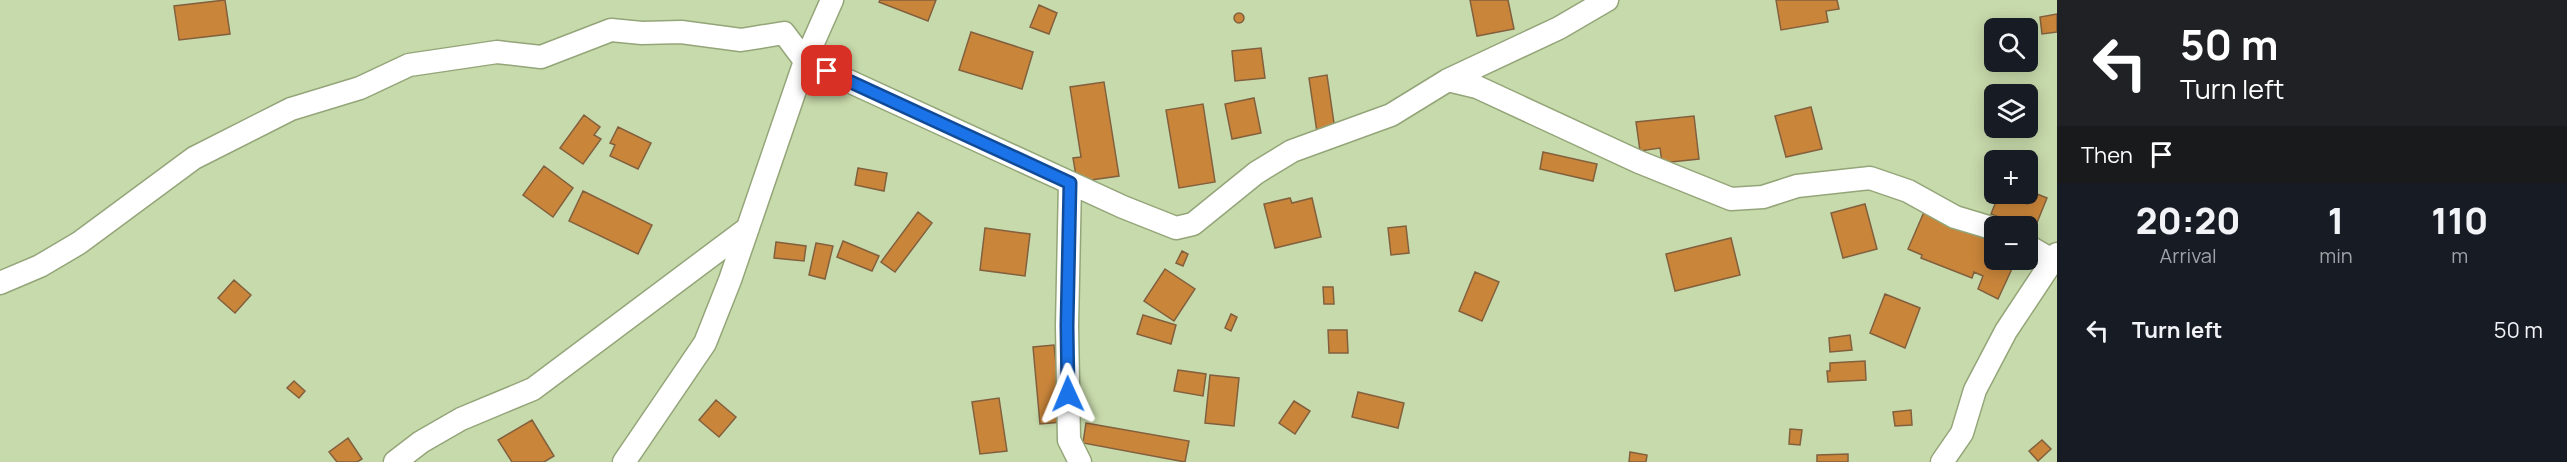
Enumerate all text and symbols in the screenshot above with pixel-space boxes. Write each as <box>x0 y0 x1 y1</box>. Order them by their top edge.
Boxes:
text: 50 m <box>2180 15 2278 73</box>
map controls <box>1984 18 2038 270</box>
button: search <box>1984 18 2038 72</box>
icon: left <box>2081 24 2159 102</box>
pin <box>801 45 852 96</box>
icon: arrive <box>810 54 843 87</box>
text: Turn left <box>2180 70 2284 107</box>
button: layers <box>1984 84 2038 138</box>
icon: arrive <box>2145 138 2178 171</box>
text: Then <box>2081 140 2133 170</box>
button: + <box>1984 150 2038 204</box>
text: 20:20 <box>2136 196 2241 245</box>
text: 1 <box>2328 196 2344 245</box>
text: 110 <box>2431 196 2488 245</box>
button: − <box>1984 216 2038 270</box>
text: Arrival <box>2160 242 2217 269</box>
text: min <box>2319 242 2353 269</box>
text: m <box>2451 242 2468 269</box>
icon: left <box>2081 314 2114 347</box>
text: Turn left <box>2132 315 2222 345</box>
text: 50 m <box>2494 315 2543 345</box>
position arrow <box>1036 362 1100 426</box>

